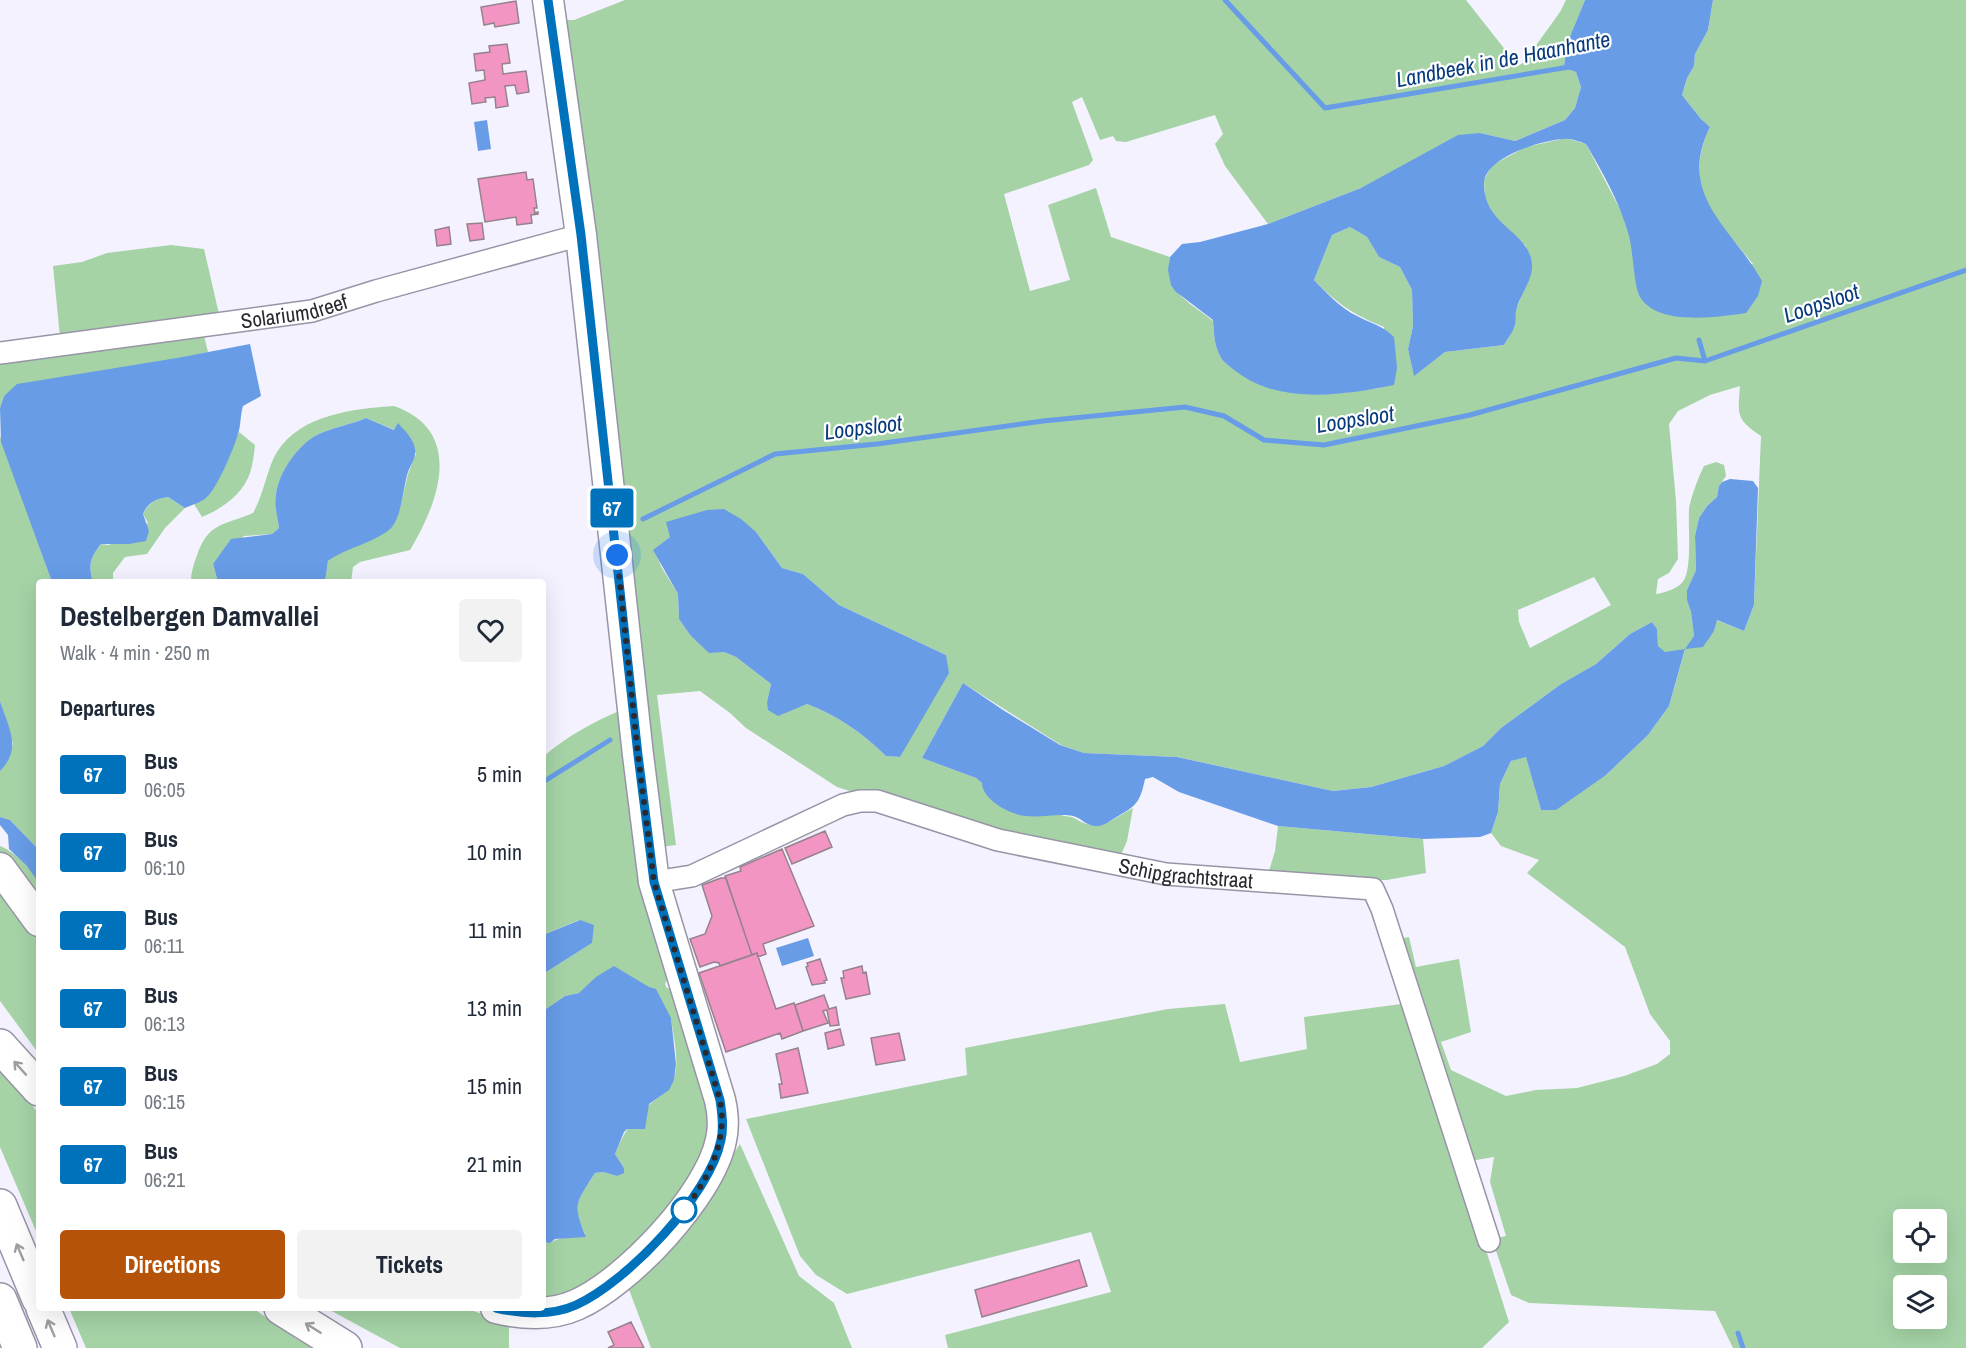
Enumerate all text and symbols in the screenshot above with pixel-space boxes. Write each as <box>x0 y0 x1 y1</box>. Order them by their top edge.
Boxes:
water label: Landbeek in de Haanhante <box>1393 24 1613 94</box>
water label: Loopsloot <box>1779 276 1864 330</box>
street label: Solariumdreef <box>239 286 351 335</box>
water label: Loopsloot <box>1314 398 1397 440</box>
water label: Loopsloot <box>822 407 905 447</box>
line badge: 67 <box>585 488 639 528</box>
text: 67 <box>602 494 622 523</box>
your location <box>602 540 632 570</box>
text: Destelbergen Damvallei <box>60 597 319 635</box>
button: heart <box>459 599 522 662</box>
text: Walk · 4 min · 250 m <box>60 639 210 666</box>
text: Departures <box>60 693 155 723</box>
text: Bus <box>144 746 178 776</box>
text: 5 min <box>477 759 522 789</box>
text: 67 <box>83 760 103 789</box>
text: 06:05 <box>144 776 185 803</box>
text: Bus <box>144 824 178 854</box>
text: 10 min <box>467 837 522 867</box>
text: 67 <box>83 838 103 867</box>
street label: Schipgrachtstraat <box>1116 850 1254 895</box>
text: 06:10 <box>144 854 185 881</box>
text: Bus <box>144 902 178 932</box>
text: 11 min <box>468 915 522 945</box>
text: 67 <box>83 916 103 945</box>
text: 06:11 <box>144 932 184 959</box>
text: Bus <box>144 980 178 1010</box>
text: 13 min <box>467 993 522 1023</box>
text: 67 <box>83 994 103 1023</box>
text: 06:13 <box>144 1010 185 1037</box>
text: Bus <box>144 1058 178 1088</box>
one-way arrow <box>13 1061 27 1076</box>
text: 15 min <box>467 1071 522 1101</box>
text: 67 <box>83 1072 103 1101</box>
text: 06:15 <box>144 1088 185 1115</box>
text: Bus <box>144 1136 178 1166</box>
text: 21 min <box>467 1149 522 1179</box>
text: 67 <box>83 1150 103 1179</box>
text: 06:21 <box>144 1166 185 1193</box>
unlabelled marker <box>671 1197 697 1223</box>
map controls <box>1893 1209 1947 1329</box>
button: locate <box>1893 1209 1947 1263</box>
button: Directions <box>60 1230 285 1299</box>
button: Tickets <box>297 1230 522 1299</box>
one-way arrow <box>13 1244 25 1262</box>
button: layers <box>1893 1275 1947 1329</box>
one-way arrow <box>45 1319 56 1338</box>
one-way arrow <box>305 1322 322 1334</box>

